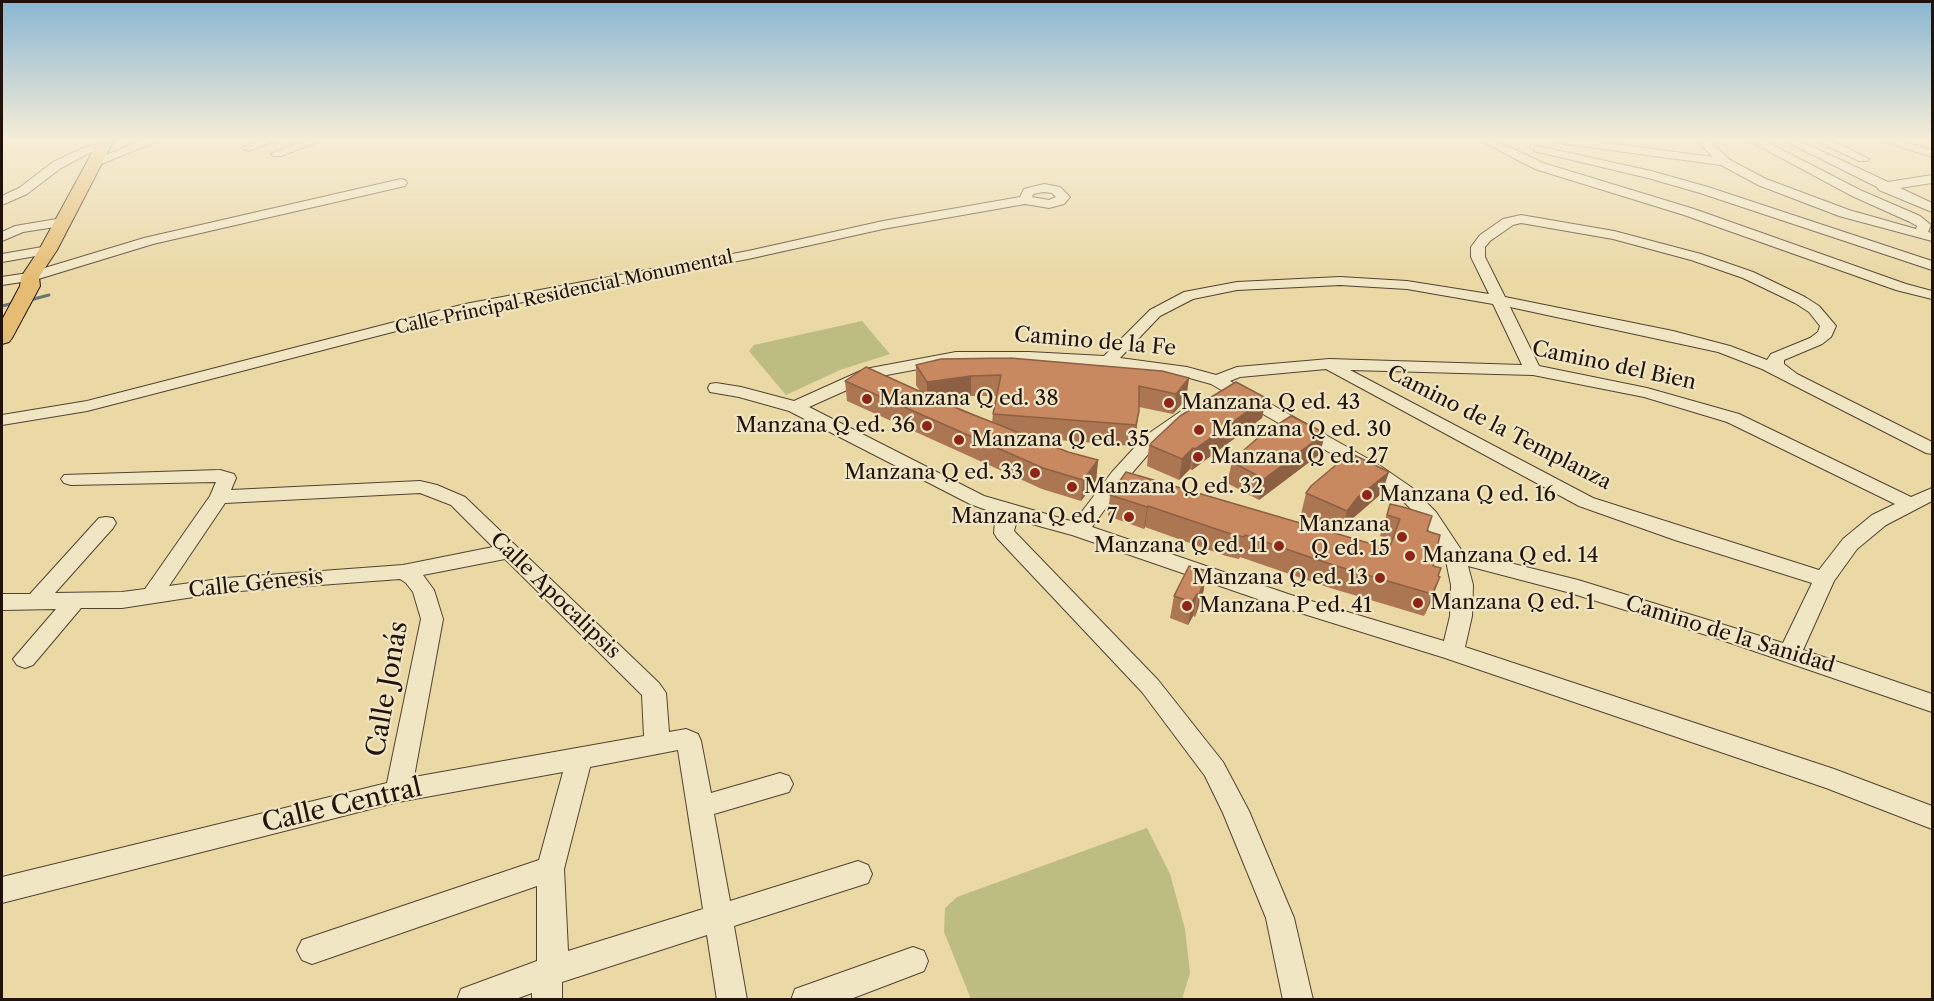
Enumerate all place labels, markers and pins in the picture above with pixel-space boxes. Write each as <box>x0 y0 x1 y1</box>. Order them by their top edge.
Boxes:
place label: Manzana Q ed. 38 <box>879 386 1059 412</box>
place label: Manzana Q ed. 43 <box>1181 390 1360 416</box>
marker: Manzana Q ed. 38 <box>860 392 874 406</box>
marker: Manzana Q ed. 43 <box>1162 396 1176 410</box>
place label: Manzana Q ed. 36 <box>735 413 915 439</box>
place label: Manzana Q ed. 30 <box>1211 417 1392 443</box>
marker: Manzana Q ed. 36 <box>920 419 934 433</box>
marker: Manzana Q ed. 30 <box>1192 423 1206 437</box>
place label: Manzana Q ed. 35 <box>971 427 1150 453</box>
marker: Manzana Q ed. 35 <box>952 433 966 447</box>
place label: Manzana Q ed. 27 <box>1210 444 1388 470</box>
marker: Manzana Q ed. 27 <box>1191 450 1205 464</box>
place label: Manzana Q ed. 33 <box>844 460 1023 486</box>
marker: Manzana Q ed. 33 <box>1028 466 1042 480</box>
place label: Manzana Q ed. 32 <box>1084 474 1263 500</box>
marker: Manzana Q ed. 32 <box>1065 480 1079 494</box>
place label: Manzana Q ed. 16 <box>1379 482 1556 508</box>
marker: Manzana Q ed. 16 <box>1360 488 1374 502</box>
place label: Manzana Q ed. 7 <box>951 504 1117 530</box>
marker: Manzana Q ed. 7 <box>1122 510 1136 524</box>
place label: Manzana Q ed. 15 <box>1299 512 1390 562</box>
marker: Manzana Q ed. 15 <box>1395 530 1409 544</box>
place label: Manzana Q ed. 11 <box>1094 533 1267 559</box>
marker: Manzana Q ed. 11 <box>1272 539 1286 553</box>
place label: Manzana Q ed. 14 <box>1422 543 1599 569</box>
marker: Manzana Q ed. 14 <box>1403 549 1417 563</box>
place label: Manzana Q ed. 13 <box>1192 565 1368 591</box>
marker: Manzana Q ed. 13 <box>1373 571 1387 585</box>
place label: Manzana Q ed. 1 <box>1430 590 1595 616</box>
place label: Manzana P ed. 41 <box>1199 593 1372 619</box>
marker: Manzana Q ed. 1 <box>1411 596 1425 610</box>
marker: Manzana P ed. 41 <box>1180 599 1194 613</box>

